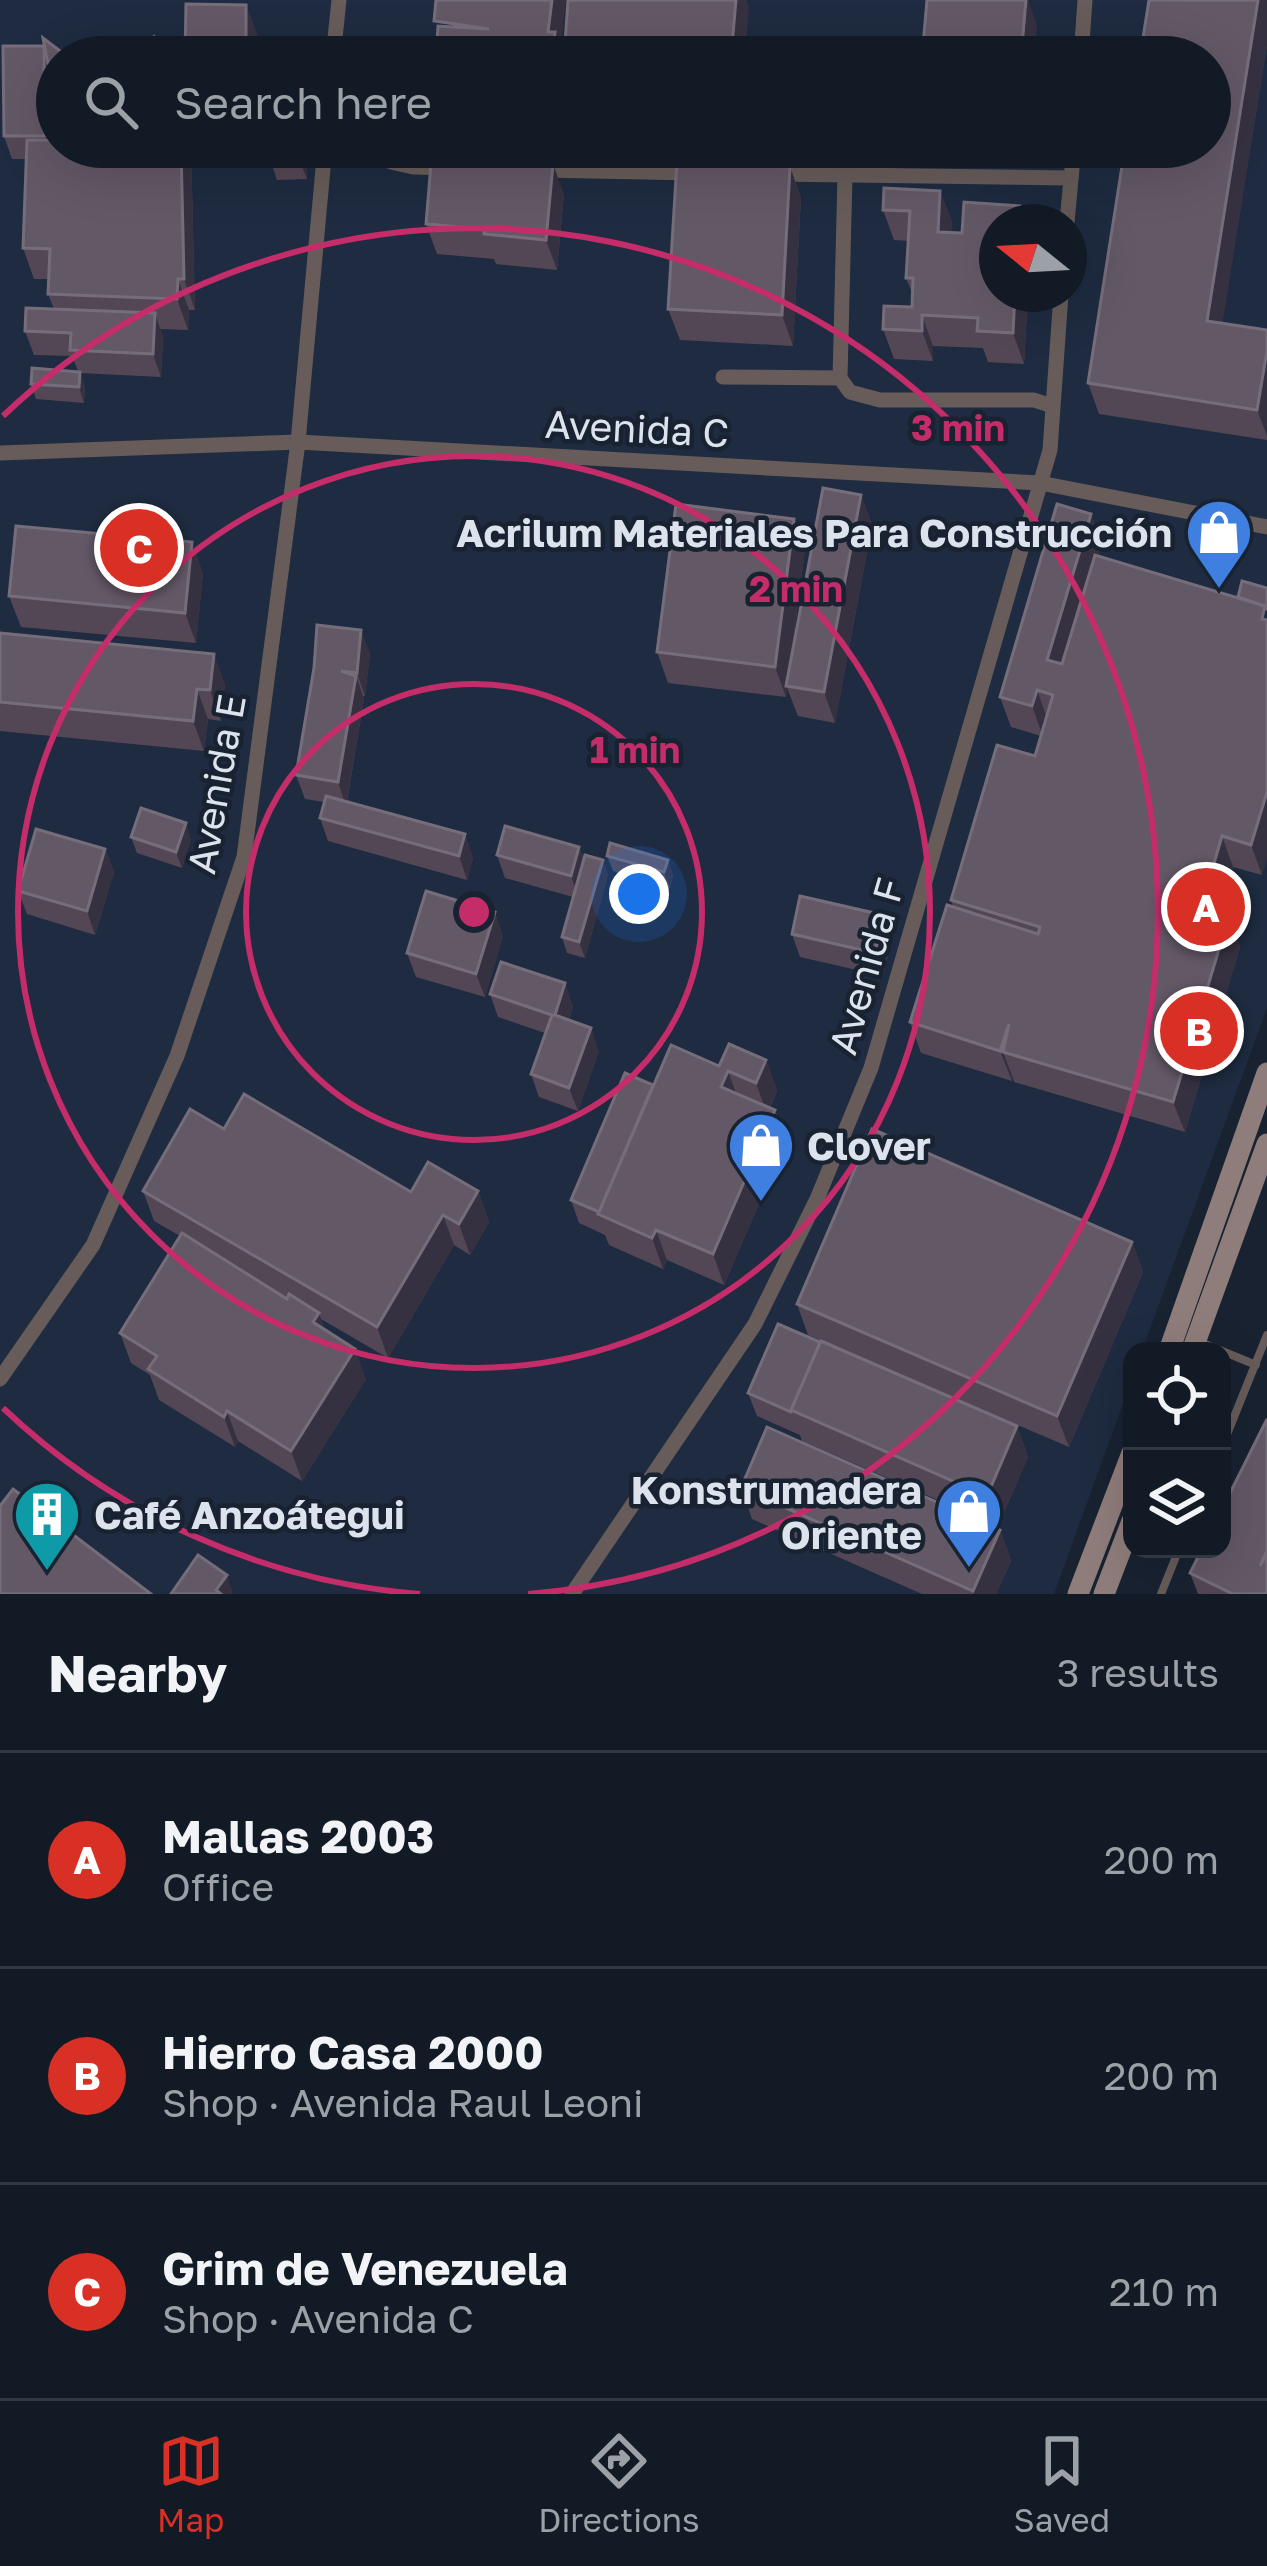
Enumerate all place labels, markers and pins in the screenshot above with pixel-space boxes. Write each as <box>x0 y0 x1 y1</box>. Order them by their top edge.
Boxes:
shop icon: Acrilum Materiales Para Construcción <box>1184 497 1254 591</box>
pin: C <box>100 503 178 593</box>
place label: Acrilum Materiales Para Construcción <box>456 509 1172 556</box>
pin: A <box>1167 862 1245 952</box>
centre of rings <box>453 891 495 933</box>
pin: B <box>1160 986 1238 1076</box>
shop icon: Clover <box>726 1110 796 1204</box>
place label: Clover <box>807 1122 931 1169</box>
place label: Konstrumadera Oriente <box>631 1466 922 1558</box>
shop icon: Konstrumadera Oriente <box>934 1476 1004 1570</box>
building icon: Café Anzoátegui <box>12 1479 82 1573</box>
place label: Café Anzoátegui <box>94 1491 405 1538</box>

